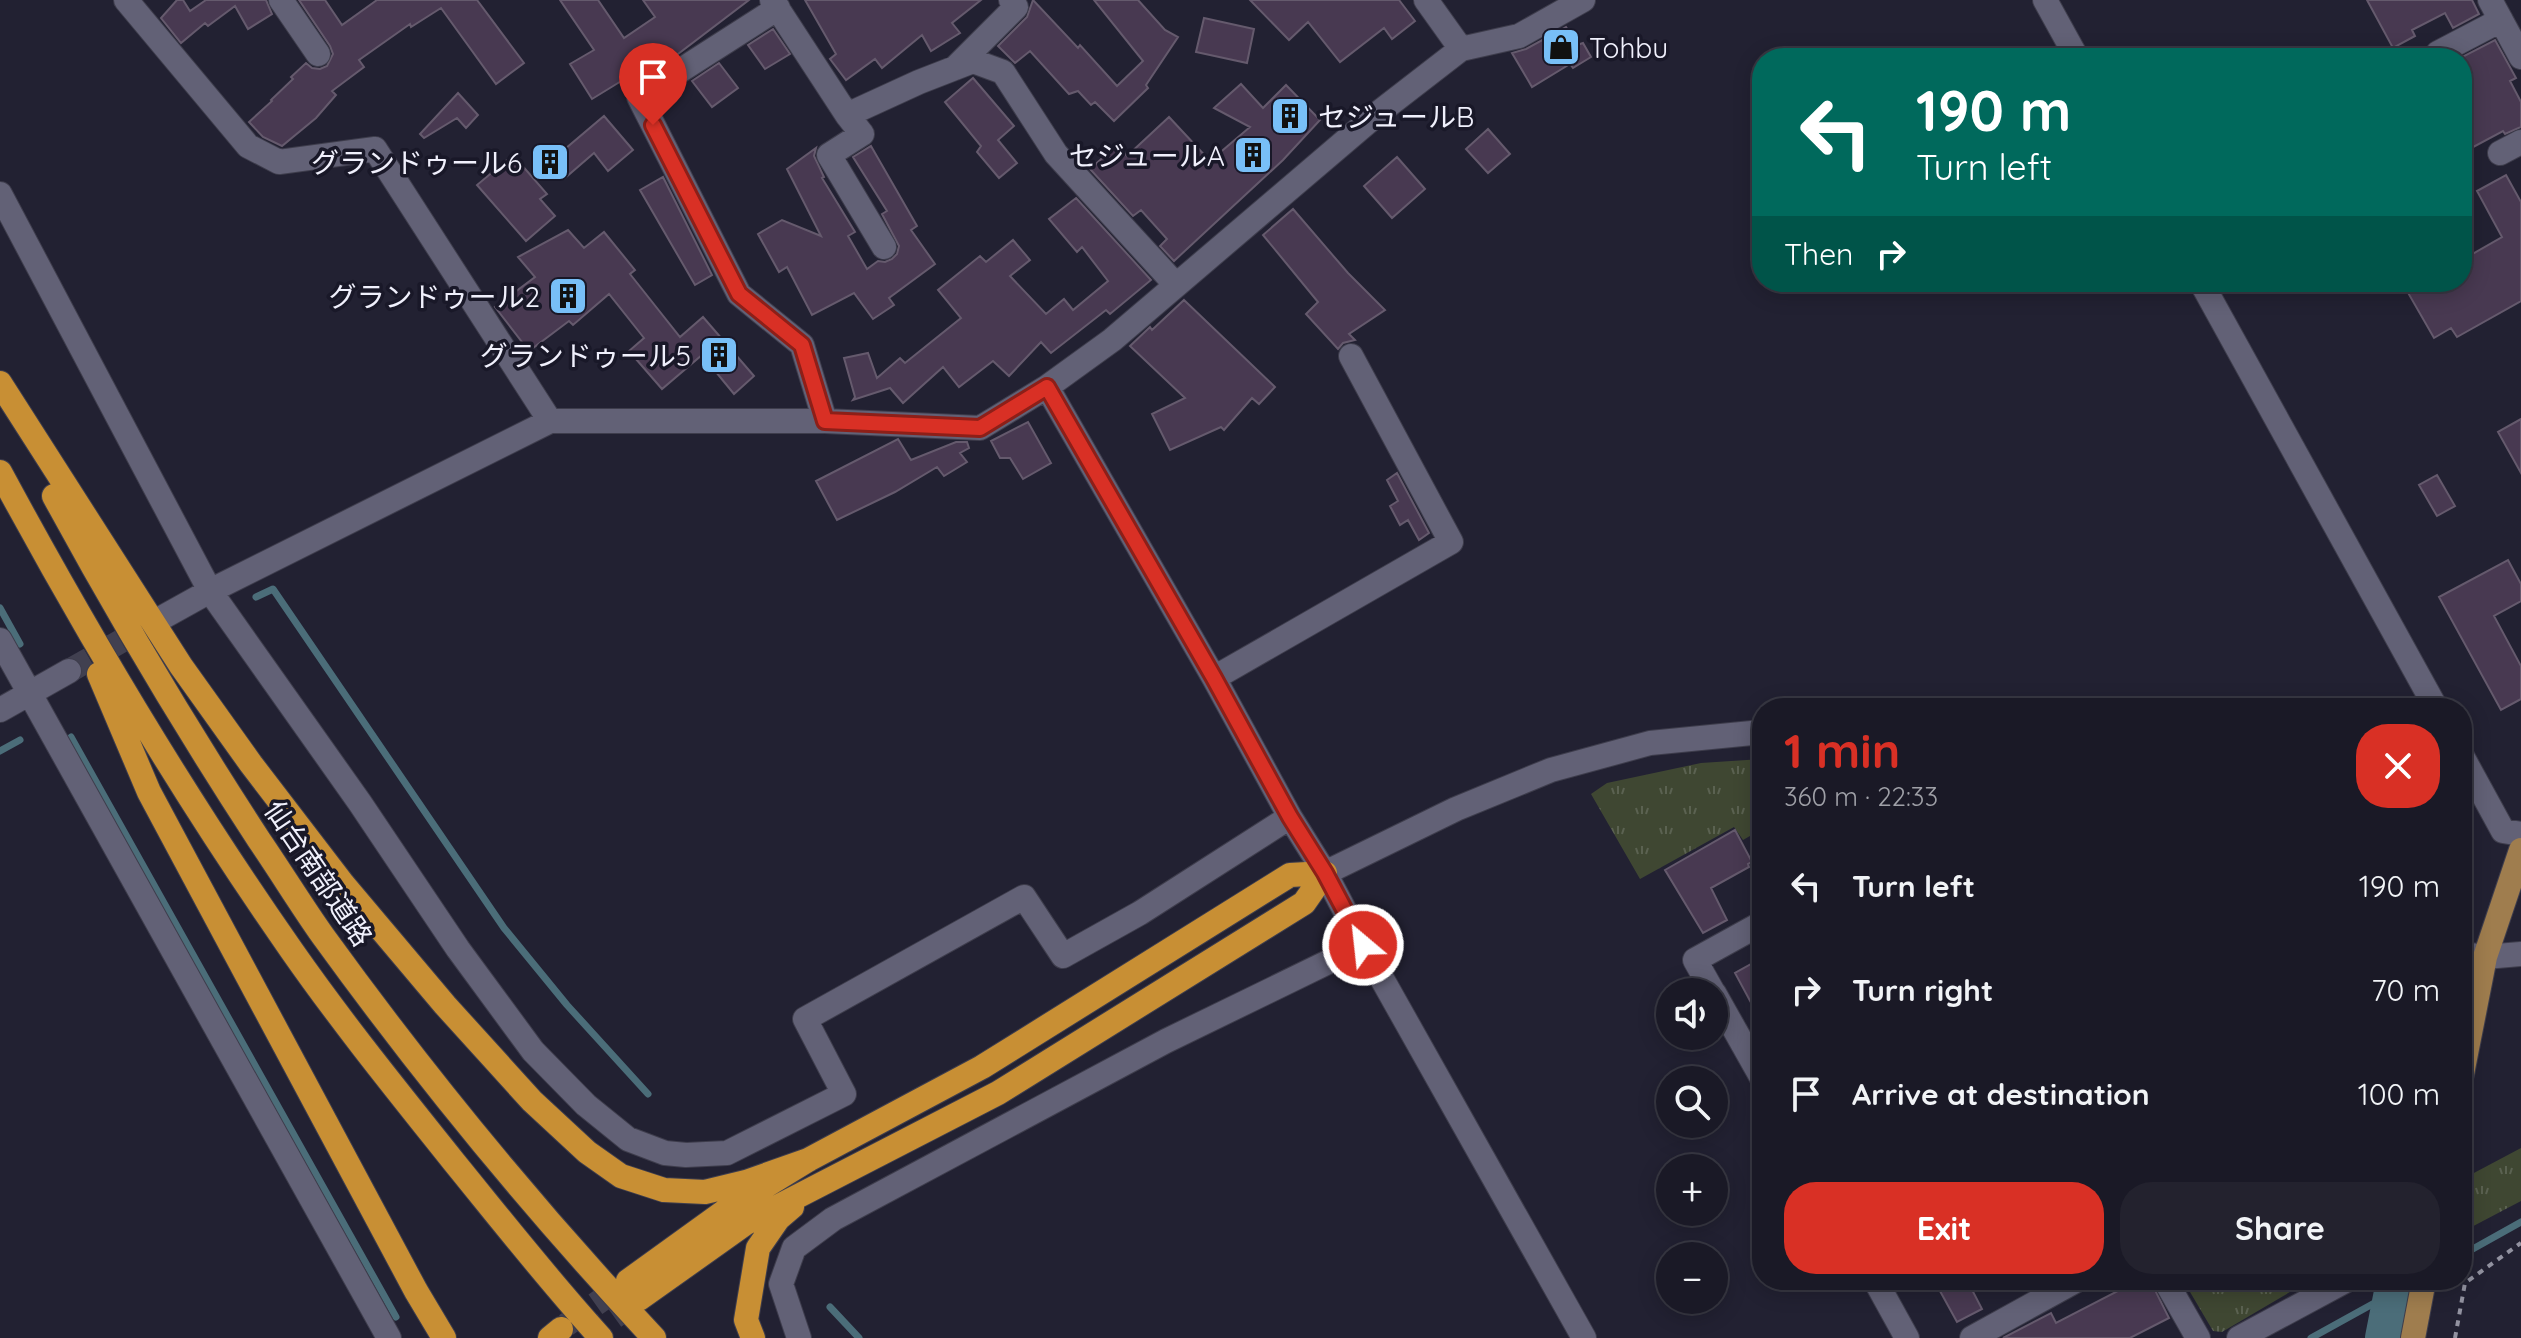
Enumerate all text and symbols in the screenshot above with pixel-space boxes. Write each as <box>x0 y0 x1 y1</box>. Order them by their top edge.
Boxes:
shop icon: Tohbu <box>1540 26 1582 68</box>
place label: Tohbu <box>1589 30 1668 65</box>
pin <box>619 43 687 125</box>
icon: arrive <box>631 55 675 99</box>
text: 190 m <box>1916 75 2071 145</box>
icon: left <box>1784 80 1888 184</box>
building icon: セジュールB <box>1269 95 1311 137</box>
place label: セジュールB <box>1318 99 1474 134</box>
building icon: セジュールA <box>1232 134 1274 176</box>
place label: セジュールA <box>1069 138 1225 173</box>
building icon: グランドゥール6 <box>529 141 571 183</box>
text: Turn left <box>1916 144 2052 189</box>
place label: グランドゥール6 <box>311 145 522 180</box>
icon: right <box>1869 232 1913 276</box>
text: Then <box>1784 235 1853 273</box>
building icon: グランドゥール2 <box>547 275 589 317</box>
place label: グランドゥール2 <box>328 279 540 314</box>
building icon: グランドゥール5 <box>698 334 740 376</box>
place label: グランドゥール5 <box>480 338 691 373</box>
text: 1 min <box>1784 720 1900 780</box>
button: close <box>2356 724 2440 808</box>
text: 360 m · 22:33 <box>1784 780 1938 813</box>
street label: 仙台南部道路 <box>258 794 380 952</box>
icon: left <box>1784 864 1828 908</box>
text: Turn left <box>1852 867 1975 905</box>
text: 190 m <box>2359 867 2440 905</box>
position arrow <box>1321 903 1405 987</box>
icon: right <box>1784 968 1828 1012</box>
text: Turn right <box>1852 971 1993 1009</box>
text: 70 m <box>2371 971 2440 1009</box>
map controls <box>1656 978 1728 1314</box>
button: sound <box>1656 978 1728 1050</box>
button: search <box>1656 1066 1728 1138</box>
icon: arrive <box>1784 1072 1828 1116</box>
text: Arrive at destination <box>1852 1075 2150 1113</box>
text: 100 m <box>2358 1075 2440 1113</box>
button: + <box>1656 1154 1728 1226</box>
button: Exit <box>1784 1182 2104 1274</box>
button: Share <box>2120 1182 2440 1274</box>
button: − <box>1656 1242 1728 1314</box>

